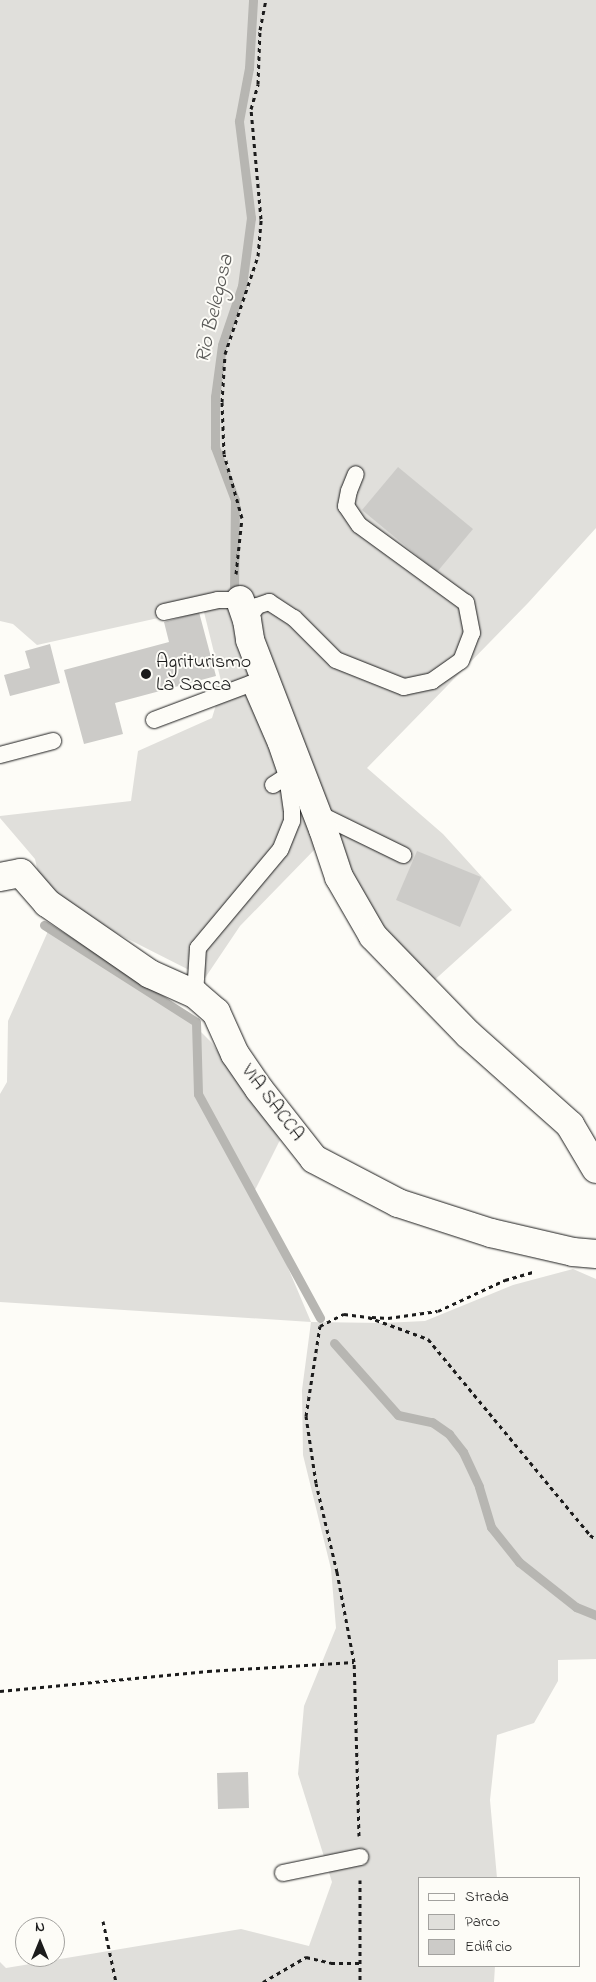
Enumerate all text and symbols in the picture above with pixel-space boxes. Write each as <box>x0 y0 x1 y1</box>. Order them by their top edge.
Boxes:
water label: Rio Belegosa <box>190 252 240 366</box>
place label: Agriturismo La Sacca <box>156 650 251 697</box>
marker: Agriturismo La Sacca <box>140 668 152 680</box>
street label: VIA SACCA <box>235 1060 309 1146</box>
legend <box>418 1877 581 1967</box>
text: Strada <box>465 1886 509 1908</box>
text: Parco <box>465 1911 500 1933</box>
north arrow <box>15 1917 65 1967</box>
text: N <box>35 1917 45 1938</box>
text: Edificio <box>465 1936 512 1958</box>

